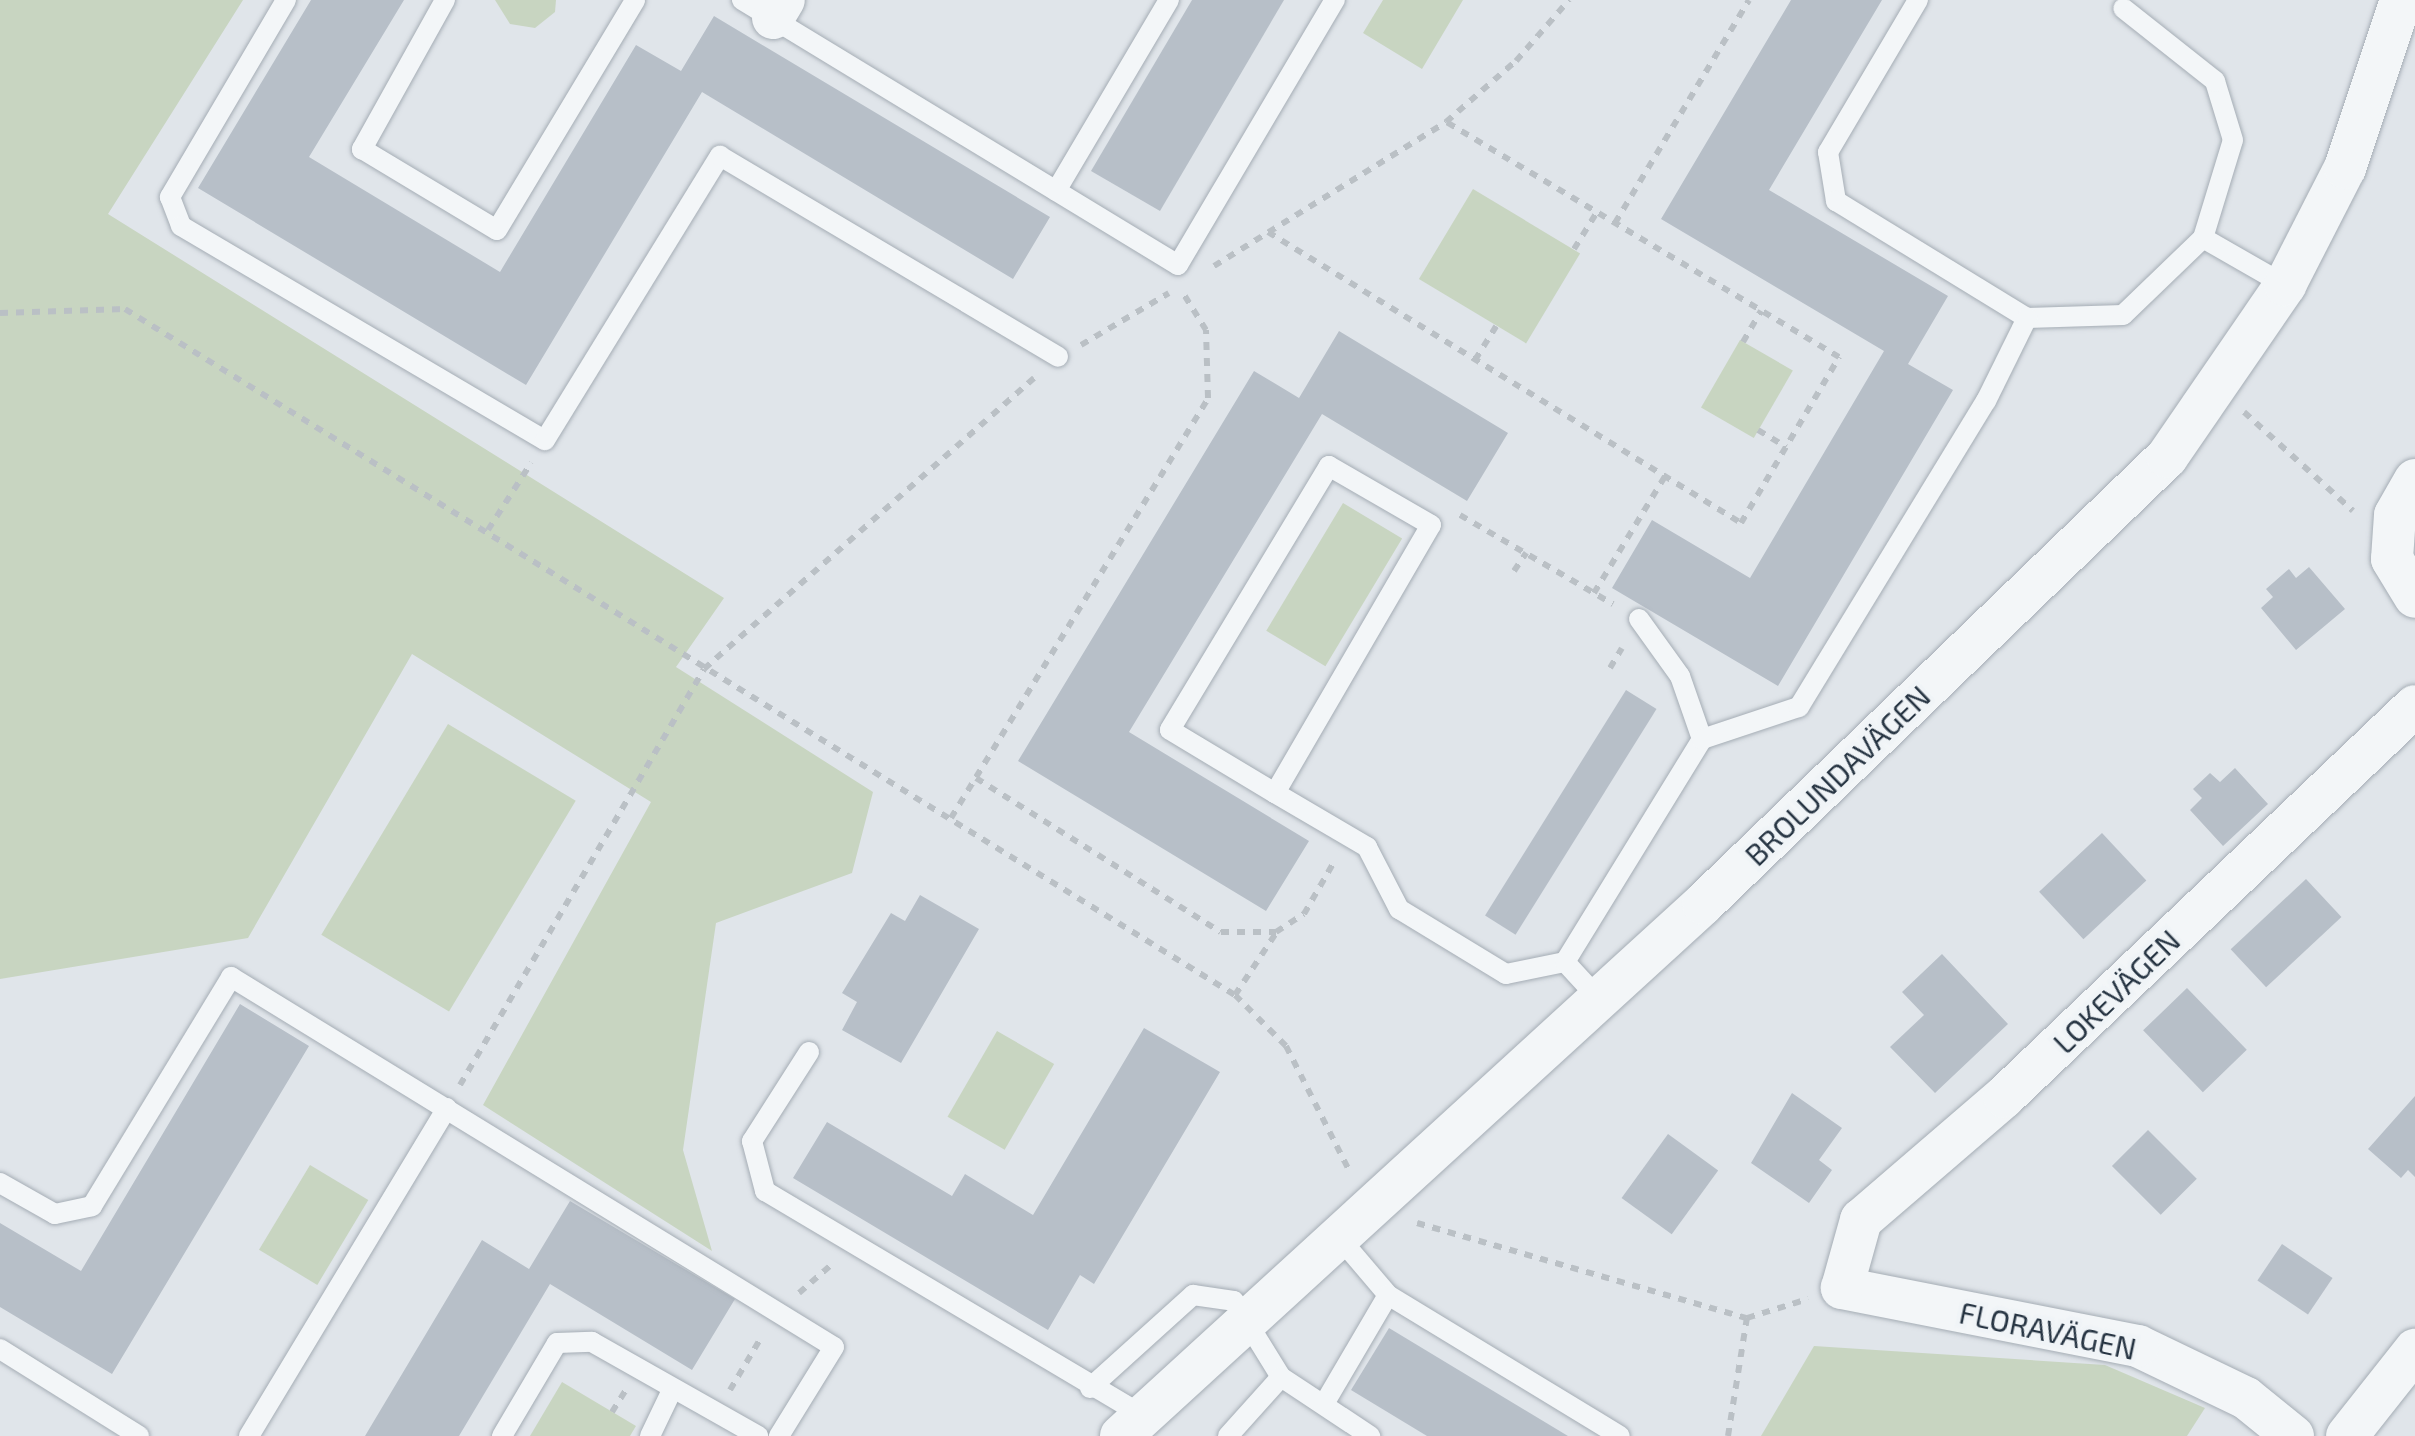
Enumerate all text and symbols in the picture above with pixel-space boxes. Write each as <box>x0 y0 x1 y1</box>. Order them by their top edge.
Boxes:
street label: BROLUNDAVÄGEN <box>1737 678 1937 872</box>
street label: LOKEVÄGEN <box>2045 922 2187 1060</box>
street label: FLORAVÄGEN <box>1956 1294 2140 1366</box>

